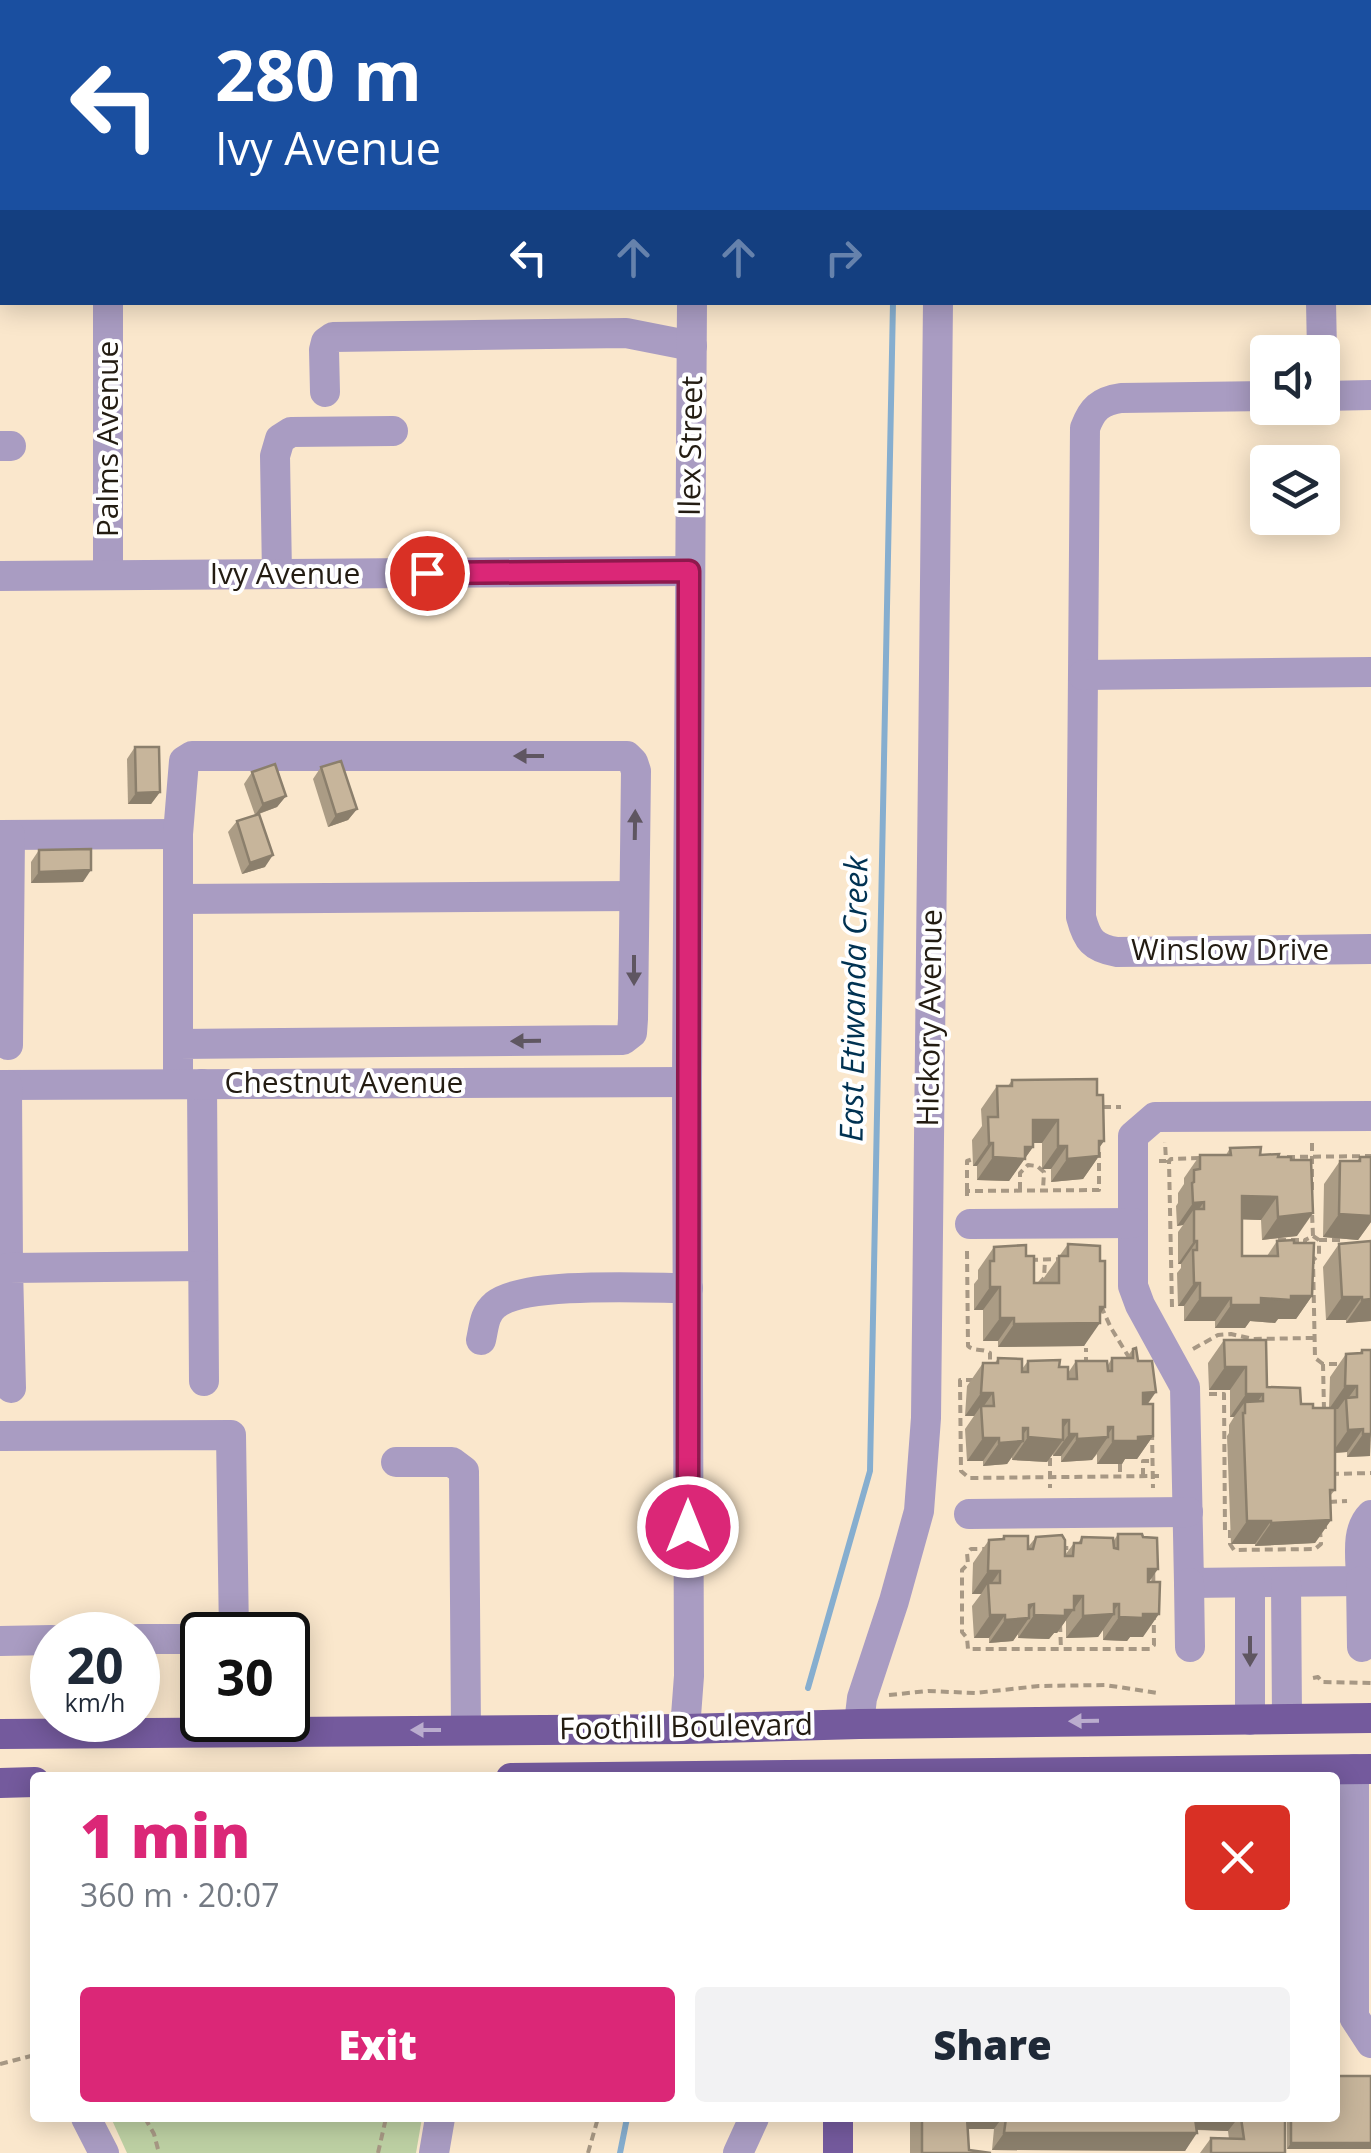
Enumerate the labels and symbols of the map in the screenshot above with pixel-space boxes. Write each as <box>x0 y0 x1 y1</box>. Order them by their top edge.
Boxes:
street label: Palms Avenue <box>86 341 127 537</box>
street label: Ilex Street <box>668 376 711 516</box>
pin <box>385 531 470 616</box>
street label: Ivy Avenue <box>210 552 360 593</box>
one-way arrow <box>513 748 545 764</box>
one-way arrow <box>627 808 643 840</box>
water label: East Etiwanda Creek <box>829 854 877 1142</box>
street label: Hickory Avenue <box>906 909 951 1127</box>
street label: Winslow Drive <box>1131 928 1329 969</box>
one-way arrow <box>626 955 642 987</box>
one-way arrow <box>509 1033 541 1049</box>
street label: Chestnut Avenue <box>225 1061 463 1102</box>
position arrow <box>636 1475 740 1579</box>
speed limit sign: 30 <box>180 1612 310 1742</box>
one-way arrow <box>1242 1636 1258 1668</box>
street label: Foothill Boulevard <box>559 1703 813 1748</box>
one-way arrow <box>1067 1714 1099 1730</box>
one-way arrow <box>409 1722 441 1738</box>

